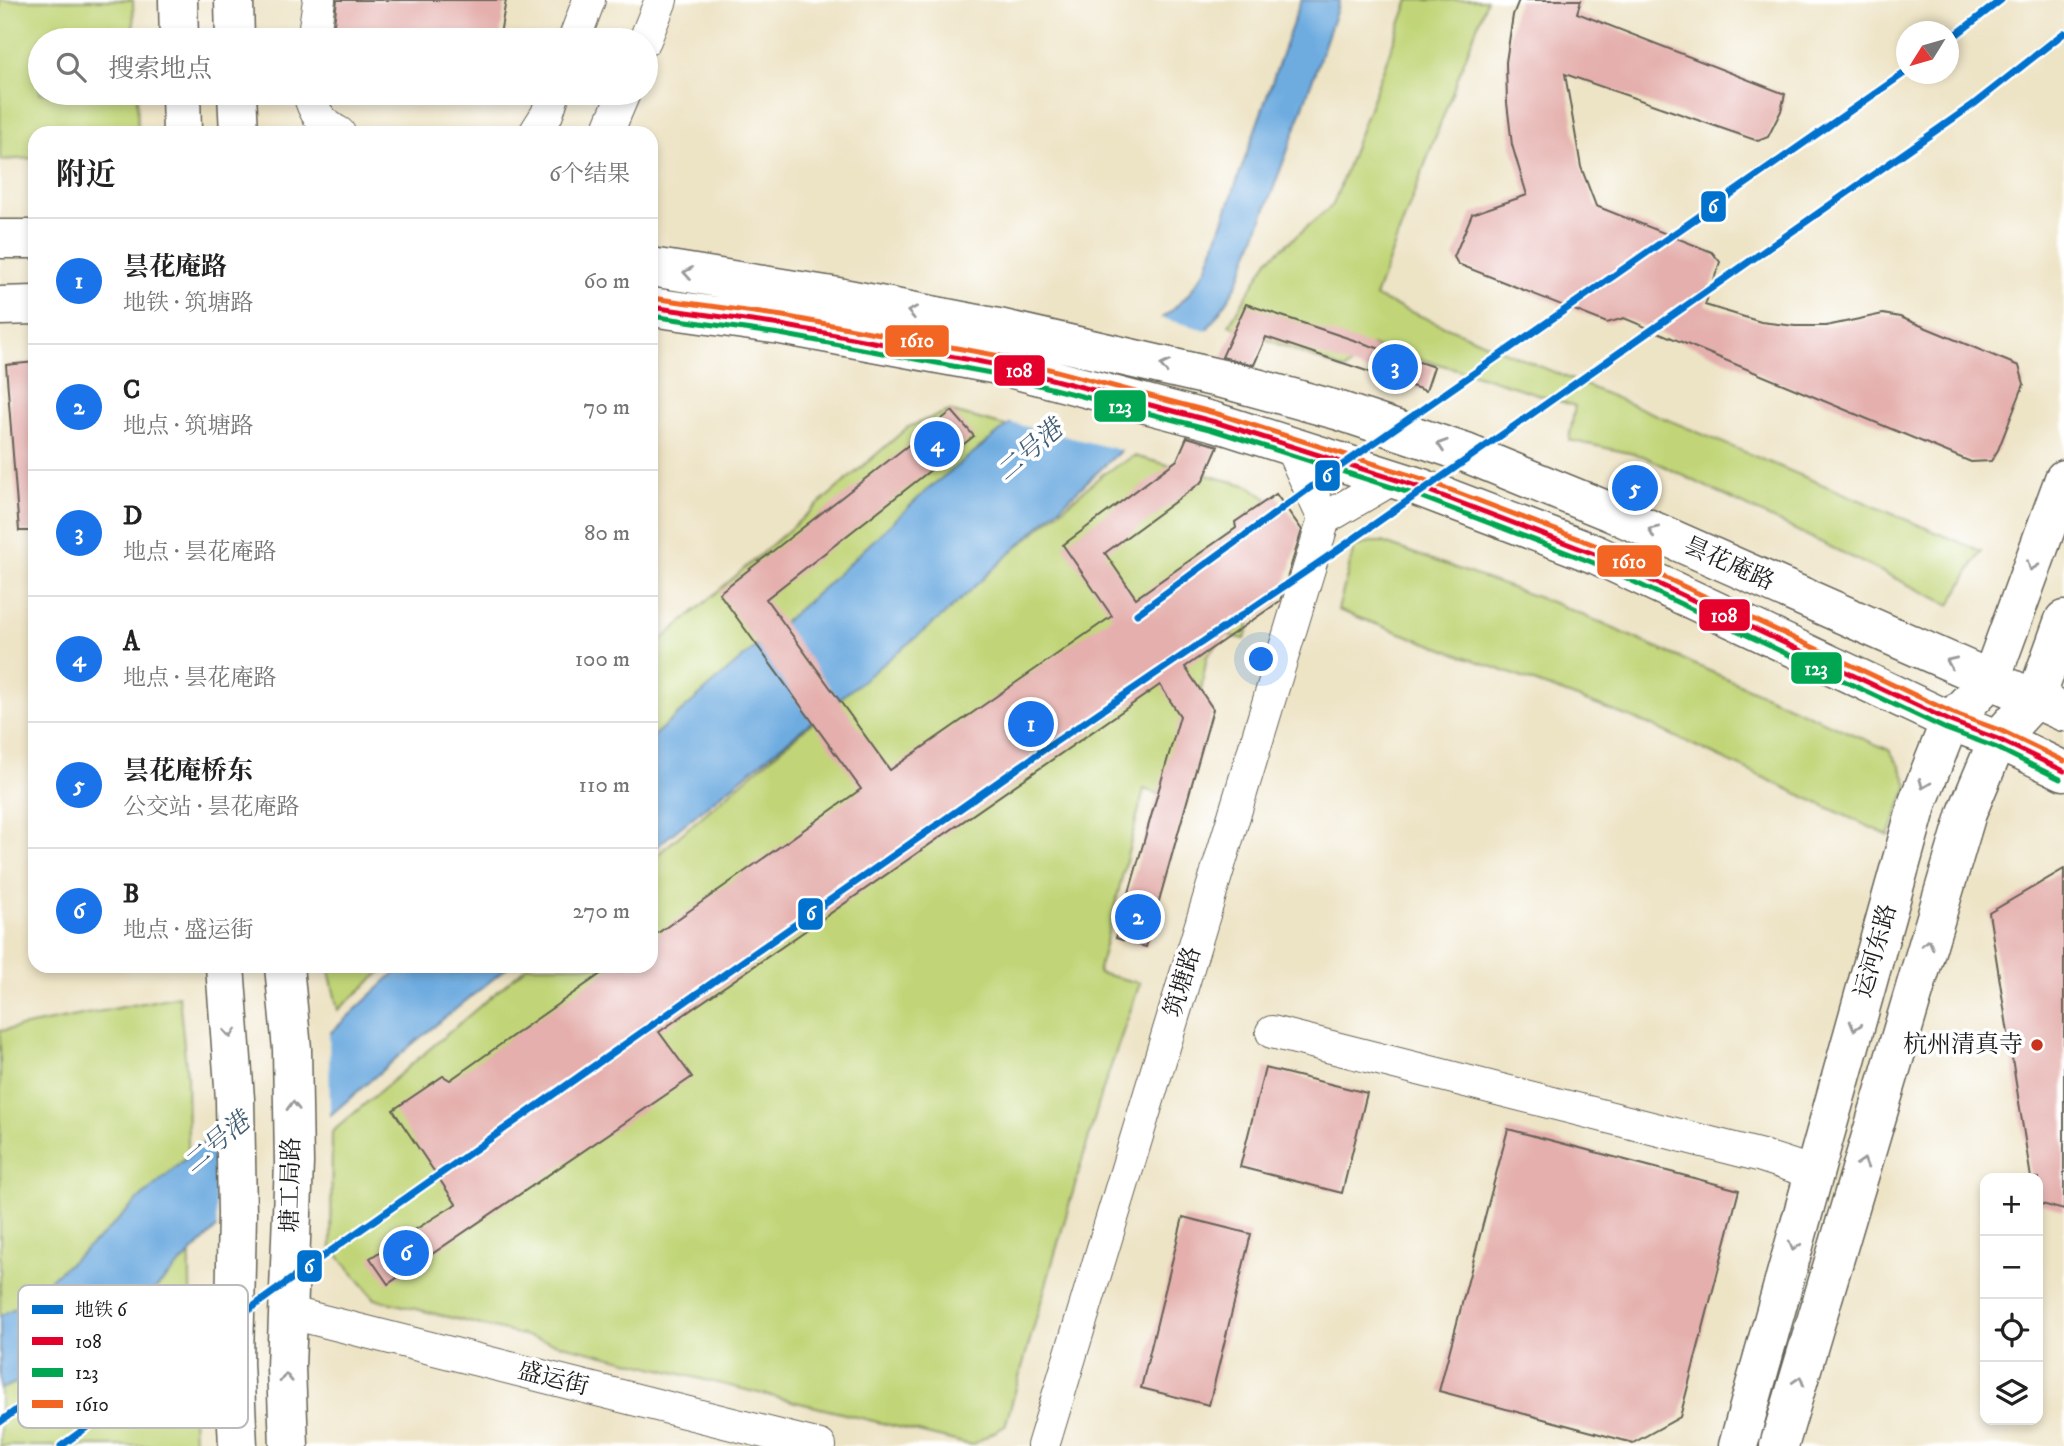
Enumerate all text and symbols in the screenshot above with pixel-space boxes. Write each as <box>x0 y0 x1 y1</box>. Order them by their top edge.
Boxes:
north arrow <box>1896 21 1959 84</box>
search box <box>28 28 658 105</box>
icon: search <box>52 48 90 86</box>
text: 搜索地点 <box>108 53 212 86</box>
text: 附近 <box>56 157 116 194</box>
text: 6个结果 <box>549 160 630 189</box>
line badge: 6 <box>1700 190 1727 223</box>
text: 6 <box>1708 196 1719 219</box>
text: 昙花庵路 <box>123 251 227 284</box>
one-way arrow <box>682 266 694 281</box>
text: 1 <box>75 267 83 296</box>
text: 60 m <box>583 267 630 296</box>
text: 地铁 · 筑塘路 <box>123 289 253 318</box>
one-way arrow <box>906 305 918 320</box>
line badge: 1610 <box>884 324 950 358</box>
text: 1610 <box>900 330 934 353</box>
pin: 3 <box>1372 341 1418 393</box>
line badge: 108 <box>993 354 1046 387</box>
text: 108 <box>1006 360 1033 383</box>
one-way arrow <box>1159 360 1171 374</box>
text: C <box>123 374 140 407</box>
line badge: 123 <box>1093 389 1147 423</box>
text: 2 <box>73 393 85 422</box>
text: 70 m <box>583 393 630 422</box>
text: 123 <box>1108 396 1132 419</box>
water label: 二号港 <box>990 411 1073 489</box>
text: 地点 · 筑塘路 <box>123 412 253 441</box>
pin: 4 <box>914 418 960 470</box>
one-way arrow <box>1437 439 1449 454</box>
line badge: 6 <box>1314 459 1341 492</box>
pin: 5 <box>1612 462 1658 514</box>
text: 6 <box>1322 465 1333 488</box>
text: D <box>123 500 142 533</box>
text: 3 <box>75 519 83 548</box>
text: 80 m <box>584 519 630 548</box>
one-way arrow <box>1648 525 1660 539</box>
street label: 昙花庵路 <box>1679 531 1779 597</box>
text: 地点 · 昙花庵路 <box>123 538 276 567</box>
line badge: 1610 <box>1596 544 1663 578</box>
text: 1610 <box>1612 551 1646 574</box>
one-way arrow <box>2026 559 2040 571</box>
line badge: 108 <box>1698 598 1751 632</box>
text: 108 <box>1711 605 1738 628</box>
text: A <box>123 626 140 659</box>
your location <box>1244 642 1278 676</box>
text: 4 <box>72 645 86 674</box>
text: 100 m <box>575 645 630 674</box>
line badge: 123 <box>1790 651 1843 685</box>
one-way arrow <box>1946 656 1958 670</box>
text: 123 <box>1804 658 1828 681</box>
text: 地点 · 昙花庵路 <box>123 664 276 693</box>
pin: 1 <box>1008 698 1054 750</box>
text: 昙花庵桥东 <box>123 755 253 788</box>
text: 5 <box>73 771 85 800</box>
text: 110 m <box>579 771 630 800</box>
one-way arrow <box>1919 778 1933 790</box>
text: 公交站 · 昙花庵路 <box>123 793 299 822</box>
text: B <box>123 878 139 911</box>
pin: 2 <box>1115 891 1161 943</box>
text: 6 <box>73 897 85 926</box>
text: 270 m <box>573 897 630 926</box>
line badge: 6 <box>797 897 824 931</box>
street label: 运河东路 <box>1848 901 1904 1001</box>
text: 6 <box>806 903 817 926</box>
text: 地点 · 盛运街 <box>123 916 253 945</box>
one-way arrow <box>1920 939 1935 951</box>
street label: 筑塘路 <box>1158 943 1208 1021</box>
one-way arrow <box>1848 1020 1863 1032</box>
one-way arrow <box>223 1028 238 1039</box>
place label: 杭州清真寺 <box>1903 1030 2023 1060</box>
marker: 杭州清真寺 <box>2029 1037 2045 1053</box>
one-way arrow <box>285 1100 300 1111</box>
water label: 二号港 <box>177 1103 260 1181</box>
street label: 塘工局路 <box>275 1137 307 1233</box>
one-way arrow <box>1855 1157 1870 1169</box>
map controls <box>1980 1173 2043 1425</box>
button: + <box>1980 1173 2043 1236</box>
pin: 6 <box>383 1227 429 1279</box>
button: − <box>1980 1236 2043 1299</box>
one-way arrow <box>1787 1239 1802 1251</box>
line badge: 6 <box>296 1249 323 1283</box>
text: 6 <box>304 1256 315 1279</box>
legend <box>18 1285 248 1428</box>
text: 地铁 6 <box>75 1299 128 1322</box>
button: locate <box>1980 1299 2043 1362</box>
text: 108 <box>75 1331 102 1354</box>
street label: 盛运街 <box>514 1356 592 1402</box>
text: 123 <box>75 1362 98 1385</box>
button: layers <box>1980 1362 2043 1425</box>
one-way arrow <box>279 1372 294 1383</box>
one-way arrow <box>1790 1375 1805 1387</box>
text: 1610 <box>75 1394 109 1417</box>

